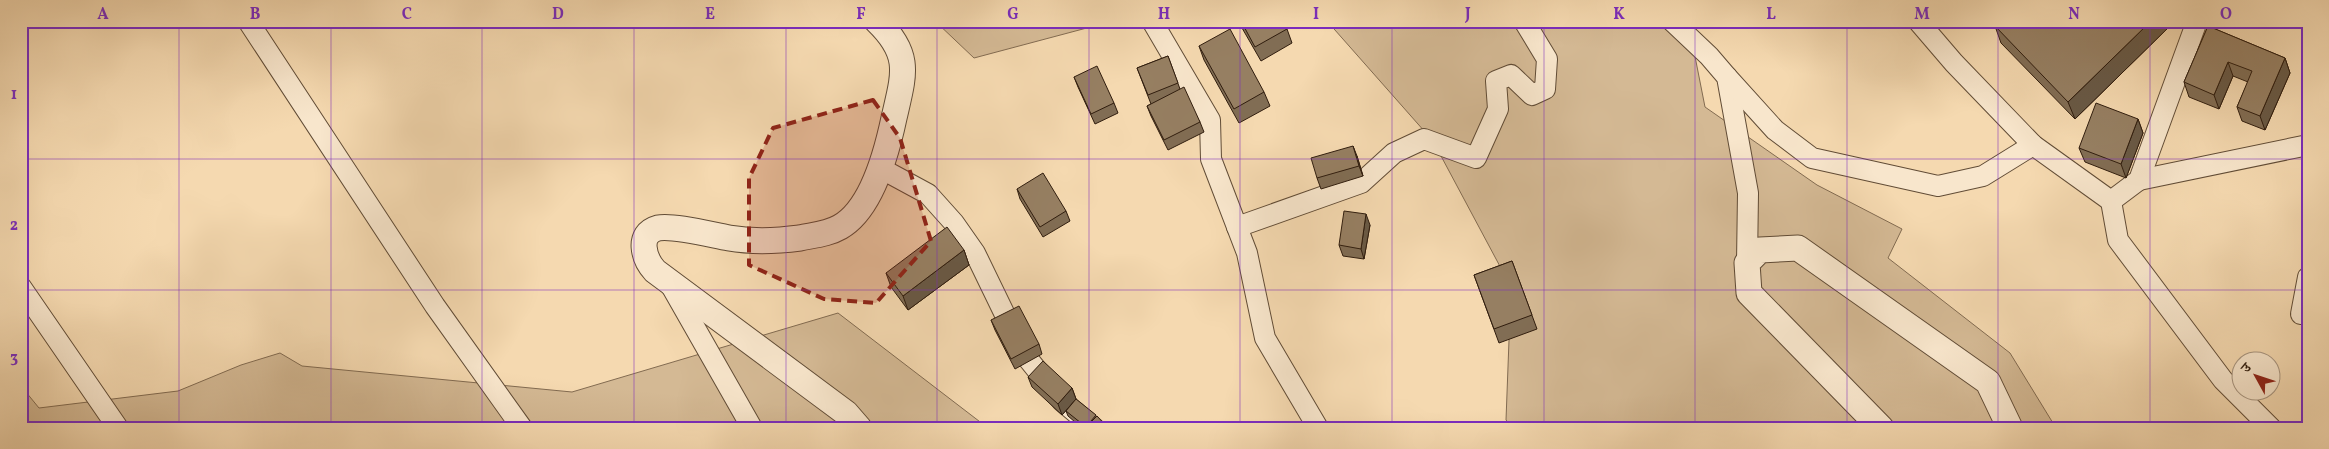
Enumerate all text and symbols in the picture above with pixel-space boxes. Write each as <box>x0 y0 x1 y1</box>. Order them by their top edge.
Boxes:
text: A <box>97 4 109 26</box>
text: B <box>250 4 261 26</box>
text: C <box>402 4 412 26</box>
text: D <box>552 4 564 26</box>
text: E <box>705 4 715 26</box>
text: F <box>856 4 866 26</box>
text: G <box>1007 4 1019 26</box>
text: H <box>1158 4 1170 26</box>
text: I <box>1313 4 1319 26</box>
text: J <box>1464 4 1471 26</box>
text: K <box>1613 4 1625 26</box>
text: L <box>1766 4 1776 26</box>
text: M <box>1914 4 1930 26</box>
text: N <box>2068 4 2080 26</box>
text: O <box>2220 4 2232 26</box>
text: 1 <box>11 84 17 106</box>
text: 2 <box>10 215 18 237</box>
text: 3 <box>10 347 18 369</box>
north arrow <box>2232 352 2282 402</box>
text: उ <box>2237 359 2257 378</box>

